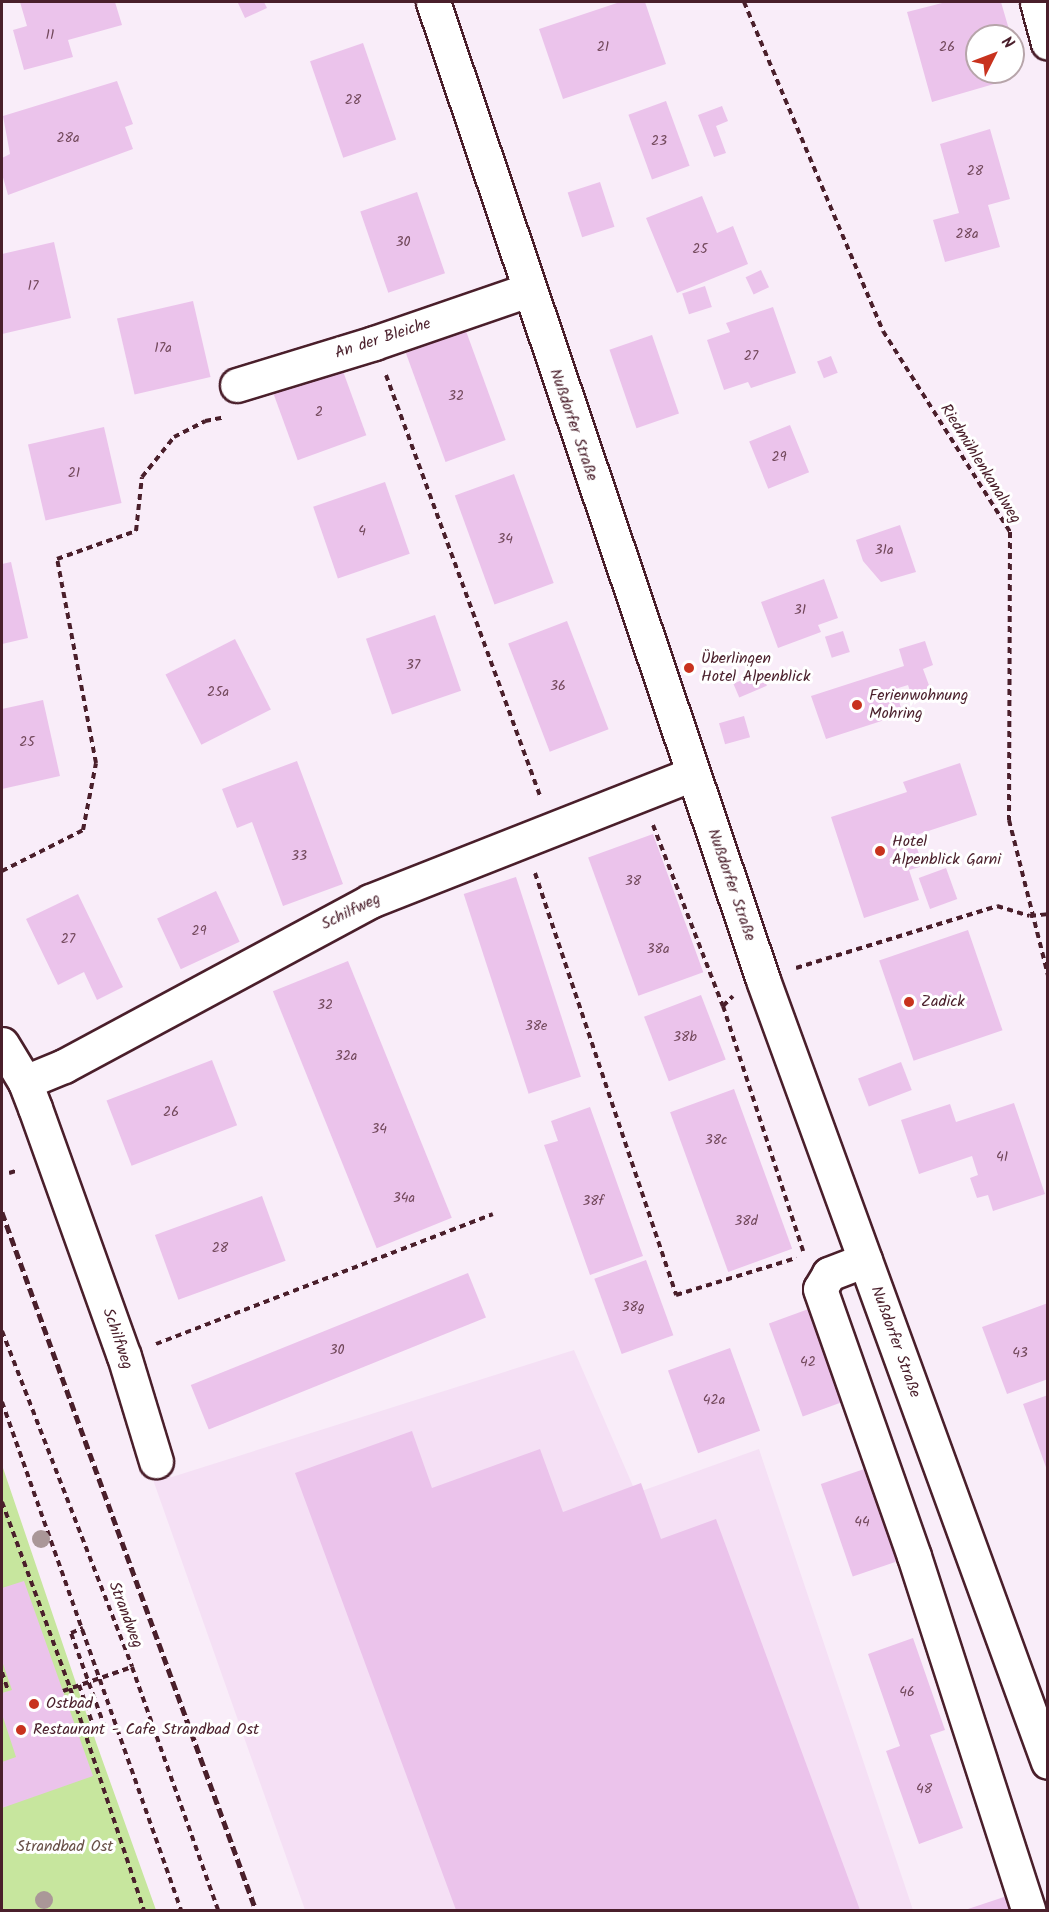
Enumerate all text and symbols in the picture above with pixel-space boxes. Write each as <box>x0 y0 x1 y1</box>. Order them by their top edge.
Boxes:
north arrow <box>965 24 1025 84</box>
house number: 11 <box>46 27 54 43</box>
text: N <box>995 31 1020 55</box>
house number: 21 <box>597 39 609 55</box>
house number: 26 <box>939 39 955 55</box>
house number: 28 <box>345 92 361 108</box>
house number: 28a <box>56 130 80 146</box>
house number: 23 <box>651 133 667 149</box>
house number: 28 <box>967 163 983 179</box>
house number: 28a <box>955 226 979 242</box>
house number: 30 <box>396 234 410 250</box>
house number: 25 <box>692 241 708 257</box>
house number: 17 <box>28 278 38 294</box>
street label: An der Bleiche <box>333 314 433 364</box>
house number: 17a <box>154 340 172 356</box>
house number: 27 <box>744 348 758 364</box>
street label: Nußdorfer Straße <box>545 366 601 484</box>
house number: 32 <box>448 388 464 404</box>
street label: Riedmühlenkanalweg <box>935 401 1025 527</box>
house number: 2 <box>315 404 323 420</box>
house number: 29 <box>772 449 786 465</box>
house number: 21 <box>68 465 80 481</box>
house number: 4 <box>358 523 366 539</box>
house number: 34 <box>497 531 513 547</box>
house number: 31a <box>875 542 893 558</box>
house number: 31 <box>794 602 806 618</box>
place label: Überlingen Hotel Alpenblick <box>701 649 810 687</box>
house number: 37 <box>406 657 420 673</box>
marker: Überlingen Hotel Alpenblick <box>682 661 696 675</box>
house number: 36 <box>550 678 566 694</box>
house number: 25a <box>207 684 229 700</box>
place label: Ferienwohnung Mohring <box>869 686 968 724</box>
marker: Ferienwohnung Mohring <box>850 698 864 712</box>
house number: 25 <box>19 734 35 750</box>
street label: Nußdorfer Straße <box>703 826 759 944</box>
place label: Hotel Alpenblick Garni <box>892 832 1001 870</box>
marker: Hotel Alpenblick Garni <box>873 844 887 858</box>
house number: 33 <box>291 848 307 864</box>
house number: 38 <box>625 873 641 889</box>
street label: Schilfweg <box>318 889 384 935</box>
house number: 29 <box>192 923 206 939</box>
house number: 27 <box>61 931 75 947</box>
house number: 38a <box>647 941 669 957</box>
place label: Zadick <box>921 992 965 1012</box>
marker: Zadick <box>902 995 916 1009</box>
house number: 32 <box>317 997 333 1013</box>
house number: 38e <box>525 1018 547 1034</box>
house number: 38b <box>673 1029 697 1045</box>
house number: 32a <box>335 1048 357 1064</box>
house number: 26 <box>163 1104 179 1120</box>
house number: 34 <box>371 1121 387 1137</box>
house number: 38c <box>705 1132 727 1148</box>
house number: 41 <box>996 1149 1008 1165</box>
house number: 34a <box>393 1190 415 1206</box>
house number: 38f <box>582 1193 604 1209</box>
house number: 38d <box>734 1213 758 1229</box>
house number: 28 <box>212 1240 228 1256</box>
street label: Nußdorfer Straße <box>866 1284 924 1400</box>
house number: 38g <box>621 1299 645 1315</box>
street label: Schilfweg <box>98 1306 136 1372</box>
house number: 30 <box>330 1342 344 1358</box>
house number: 43 <box>1012 1345 1028 1361</box>
house number: 42 <box>800 1354 816 1370</box>
house number: 42a <box>703 1392 725 1408</box>
house number: 44 <box>854 1514 870 1530</box>
street label: Strandweg <box>104 1579 146 1651</box>
house number: 46 <box>899 1684 915 1700</box>
place label: Ostbad <box>46 1694 93 1714</box>
marker: Ostbad <box>27 1697 41 1711</box>
place label: Restaurant - Cafe Strandbad Ost <box>33 1720 259 1740</box>
marker: Restaurant - Cafe Strandbad Ost <box>14 1723 28 1737</box>
house number: 48 <box>916 1781 932 1797</box>
park label: Strandbad Ost <box>16 1837 114 1857</box>

